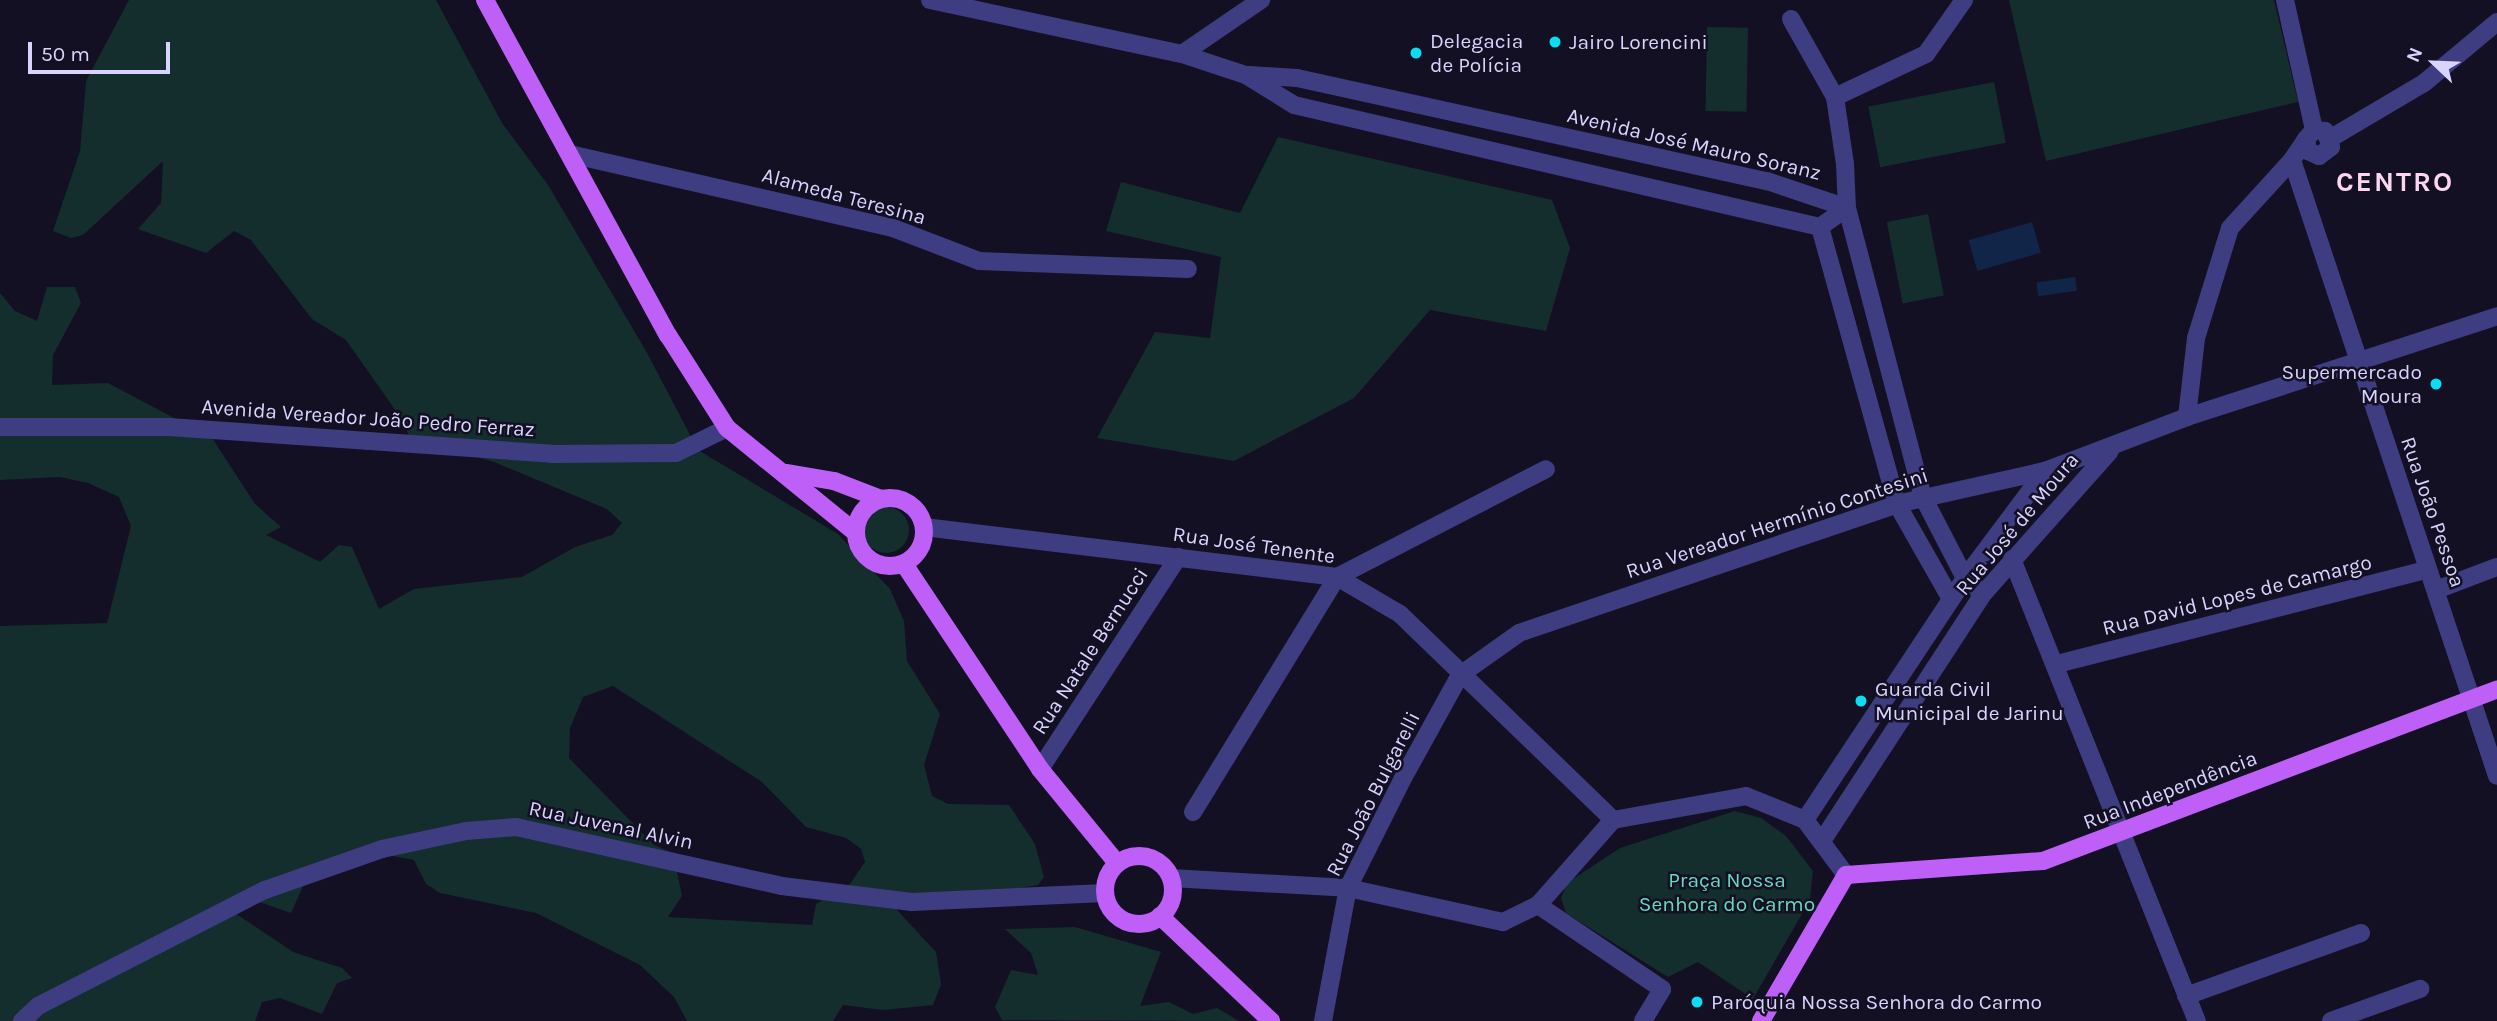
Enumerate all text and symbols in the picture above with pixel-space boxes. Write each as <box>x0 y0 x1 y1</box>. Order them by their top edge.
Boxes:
scale bar <box>32 28 173 72</box>
place label: Delegacia de Polícia <box>1430 28 1523 78</box>
north arrow <box>2399 28 2469 98</box>
place label: Jairo Lorencini <box>1569 29 1708 55</box>
marker: Jairo Lorencini <box>1547 34 1563 50</box>
text: 50 m <box>41 42 90 66</box>
text: N <box>2402 44 2427 65</box>
marker: Delegacia de Polícia <box>1408 45 1424 61</box>
street label: Avenida José Mauro Soranz <box>1565 103 1823 185</box>
street label: Alameda Teresina <box>759 162 929 230</box>
district label: CENTRO <box>2337 165 2453 199</box>
place label: Supermercado Moura <box>2282 359 2422 409</box>
marker: Supermercado Moura <box>2428 376 2444 392</box>
street label: Avenida Vereador João Pedro Ferraz <box>201 394 535 442</box>
street label: Rua João Pessoa <box>2395 433 2471 591</box>
street label: Rua José de Moura <box>1950 448 2084 600</box>
street label: Rua Vereador Hermínio Contesini <box>1623 462 1931 584</box>
street label: Rua José Tenente <box>1171 521 1337 569</box>
street label: Rua David Lopes de Camargo <box>2100 549 2374 641</box>
street label: Rua Natale Bernucci <box>1027 563 1153 739</box>
place label: Guarda Civil Municipal de Jarinu <box>1875 676 2064 726</box>
marker: Guarda Civil Municipal de Jarinu <box>1853 693 1869 709</box>
street label: Rua João Bulgarelli <box>1321 707 1425 881</box>
street label: Rua Independência <box>2080 745 2260 835</box>
street label: Rua Juvenal Alvin <box>527 795 695 855</box>
park label: Praça Nossa Senhora do Carmo <box>1639 867 1815 917</box>
place label: Paróquia Nossa Senhora do Carmo <box>1711 989 2042 1015</box>
marker: Paróquia Nossa Senhora do Carmo <box>1689 994 1705 1010</box>

